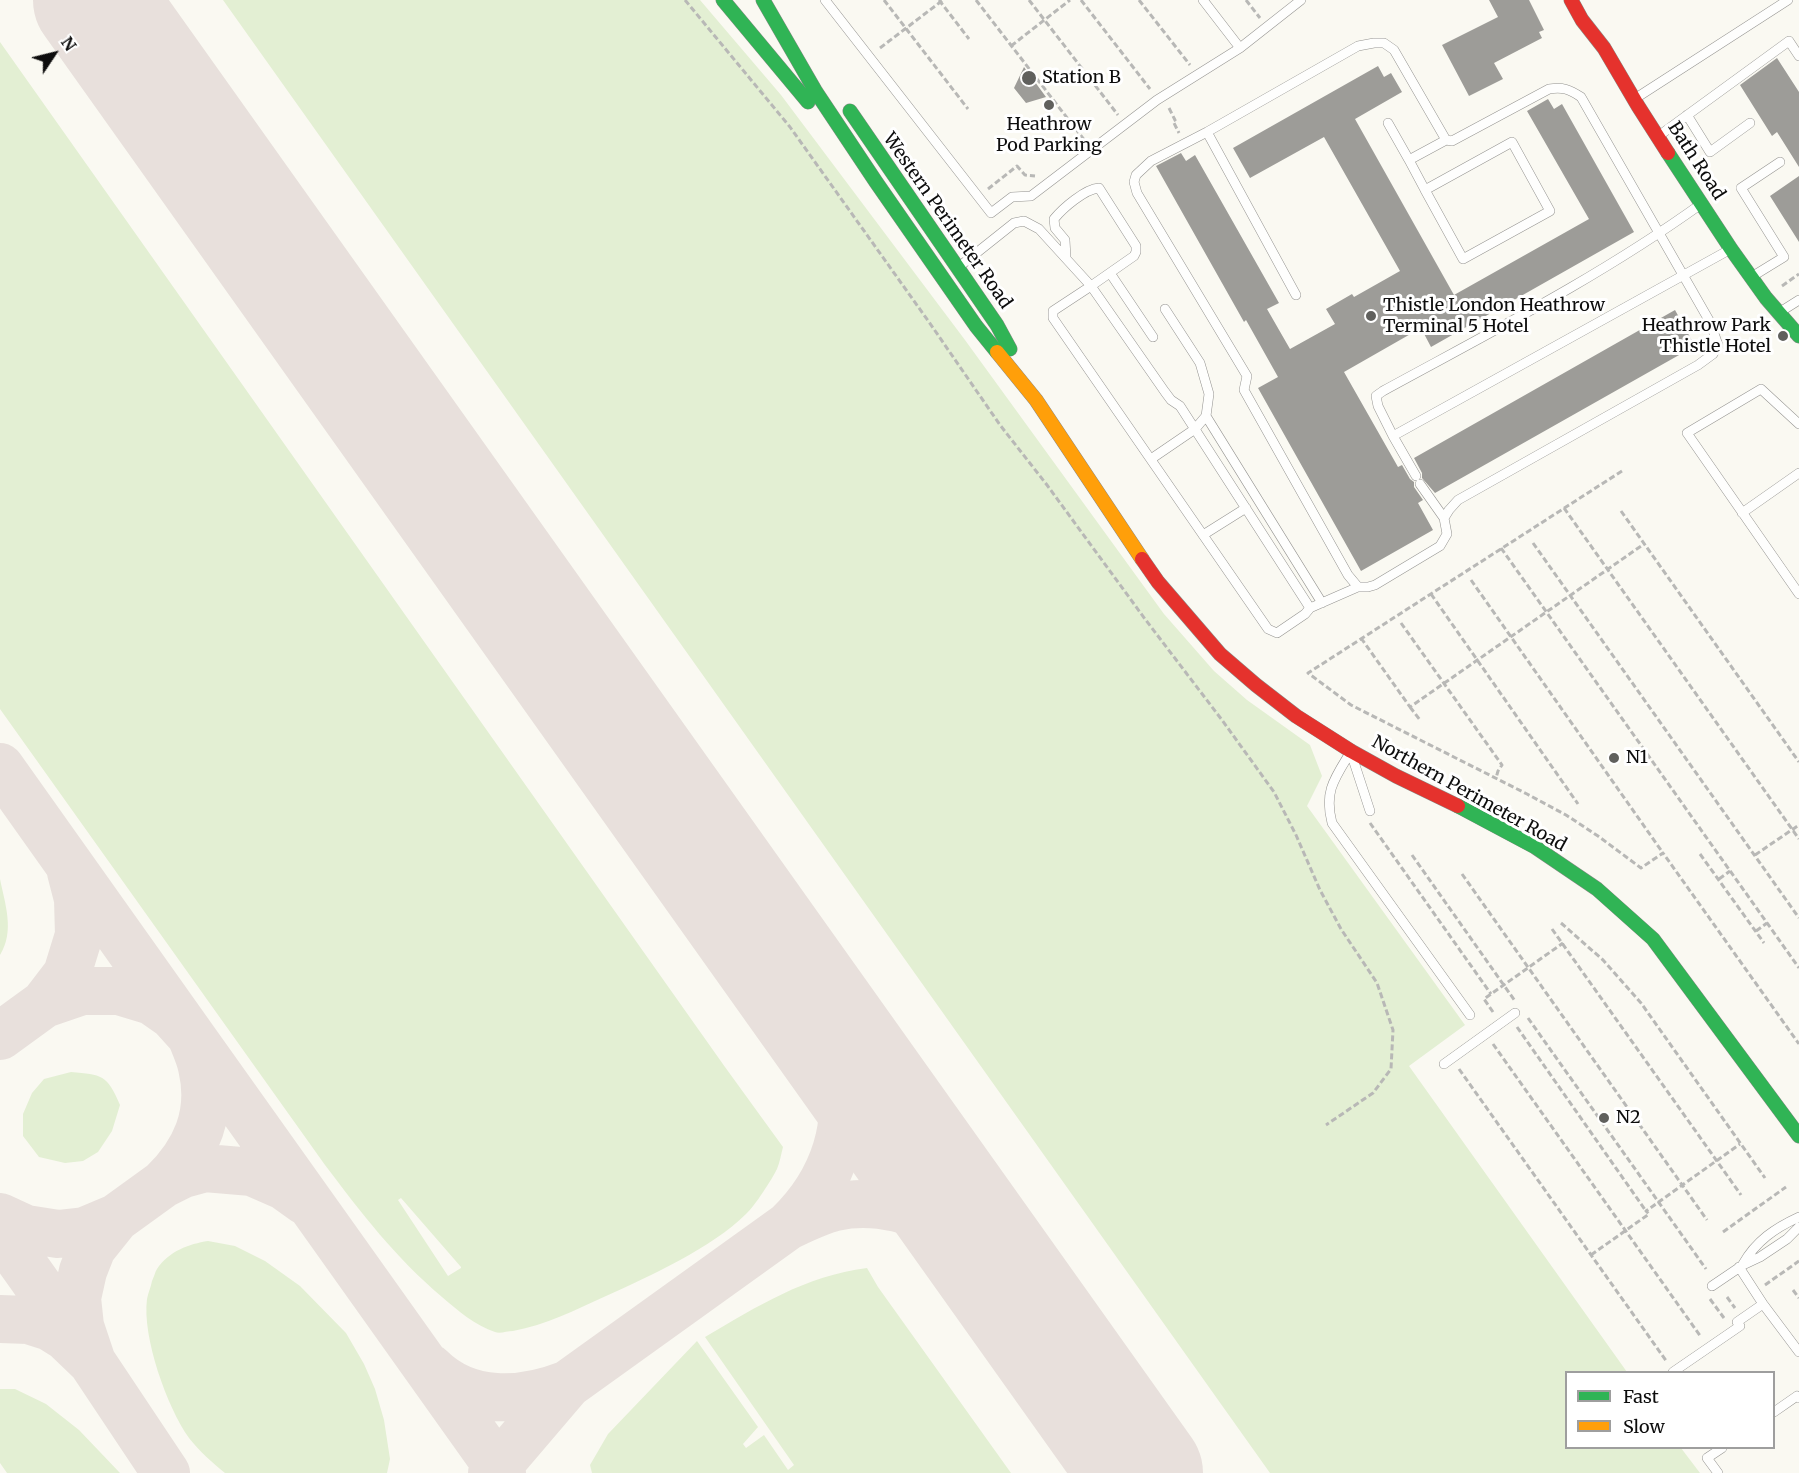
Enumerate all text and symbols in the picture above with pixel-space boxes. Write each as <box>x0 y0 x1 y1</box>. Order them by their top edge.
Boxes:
north arrow <box>24 24 84 84</box>
text: N <box>57 33 81 55</box>
place label: Station B <box>1042 67 1121 89</box>
marker: Station B <box>1020 69 1038 87</box>
marker: Heathrow Pod Parking <box>1042 98 1056 112</box>
place label: Heathrow Pod Parking <box>996 114 1102 156</box>
street label: Bath Road <box>1663 118 1729 204</box>
street label: Western Perimeter Road <box>878 129 1016 313</box>
place label: Thistle London Heathrow Terminal 5 Hotel <box>1383 295 1605 338</box>
marker: Thistle London Heathrow Terminal 5 Hotel <box>1364 309 1378 323</box>
place label: Heathrow Park Thistle Hotel <box>1642 315 1771 358</box>
marker: Heathrow Park Thistle Hotel <box>1776 329 1790 343</box>
street label: Northern Perimeter Road <box>1368 732 1570 856</box>
place label: N1 <box>1626 747 1648 769</box>
marker: N1 <box>1607 751 1621 765</box>
place label: N2 <box>1616 1107 1641 1129</box>
marker: N2 <box>1597 1111 1611 1125</box>
legend <box>1565 1371 1775 1449</box>
text: Fast <box>1623 1385 1659 1408</box>
text: Slow <box>1623 1415 1665 1438</box>

